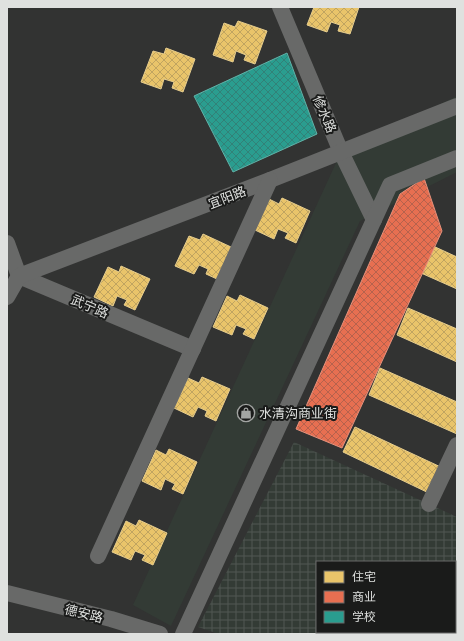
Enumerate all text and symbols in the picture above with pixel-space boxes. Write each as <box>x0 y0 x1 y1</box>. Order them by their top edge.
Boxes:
street label: 修水路 <box>310 93 340 135</box>
street label: 宜阳路 <box>206 183 248 211</box>
street label: 武宁路 <box>69 291 111 321</box>
shop icon: 水清沟商业街 <box>236 403 256 423</box>
place label: 水清沟商业街 <box>259 405 337 421</box>
legend <box>316 561 456 633</box>
text: 住宅 <box>352 569 376 583</box>
text: 商业 <box>352 589 376 603</box>
street label: 德安路 <box>63 601 105 625</box>
text: 学校 <box>352 609 376 623</box>

